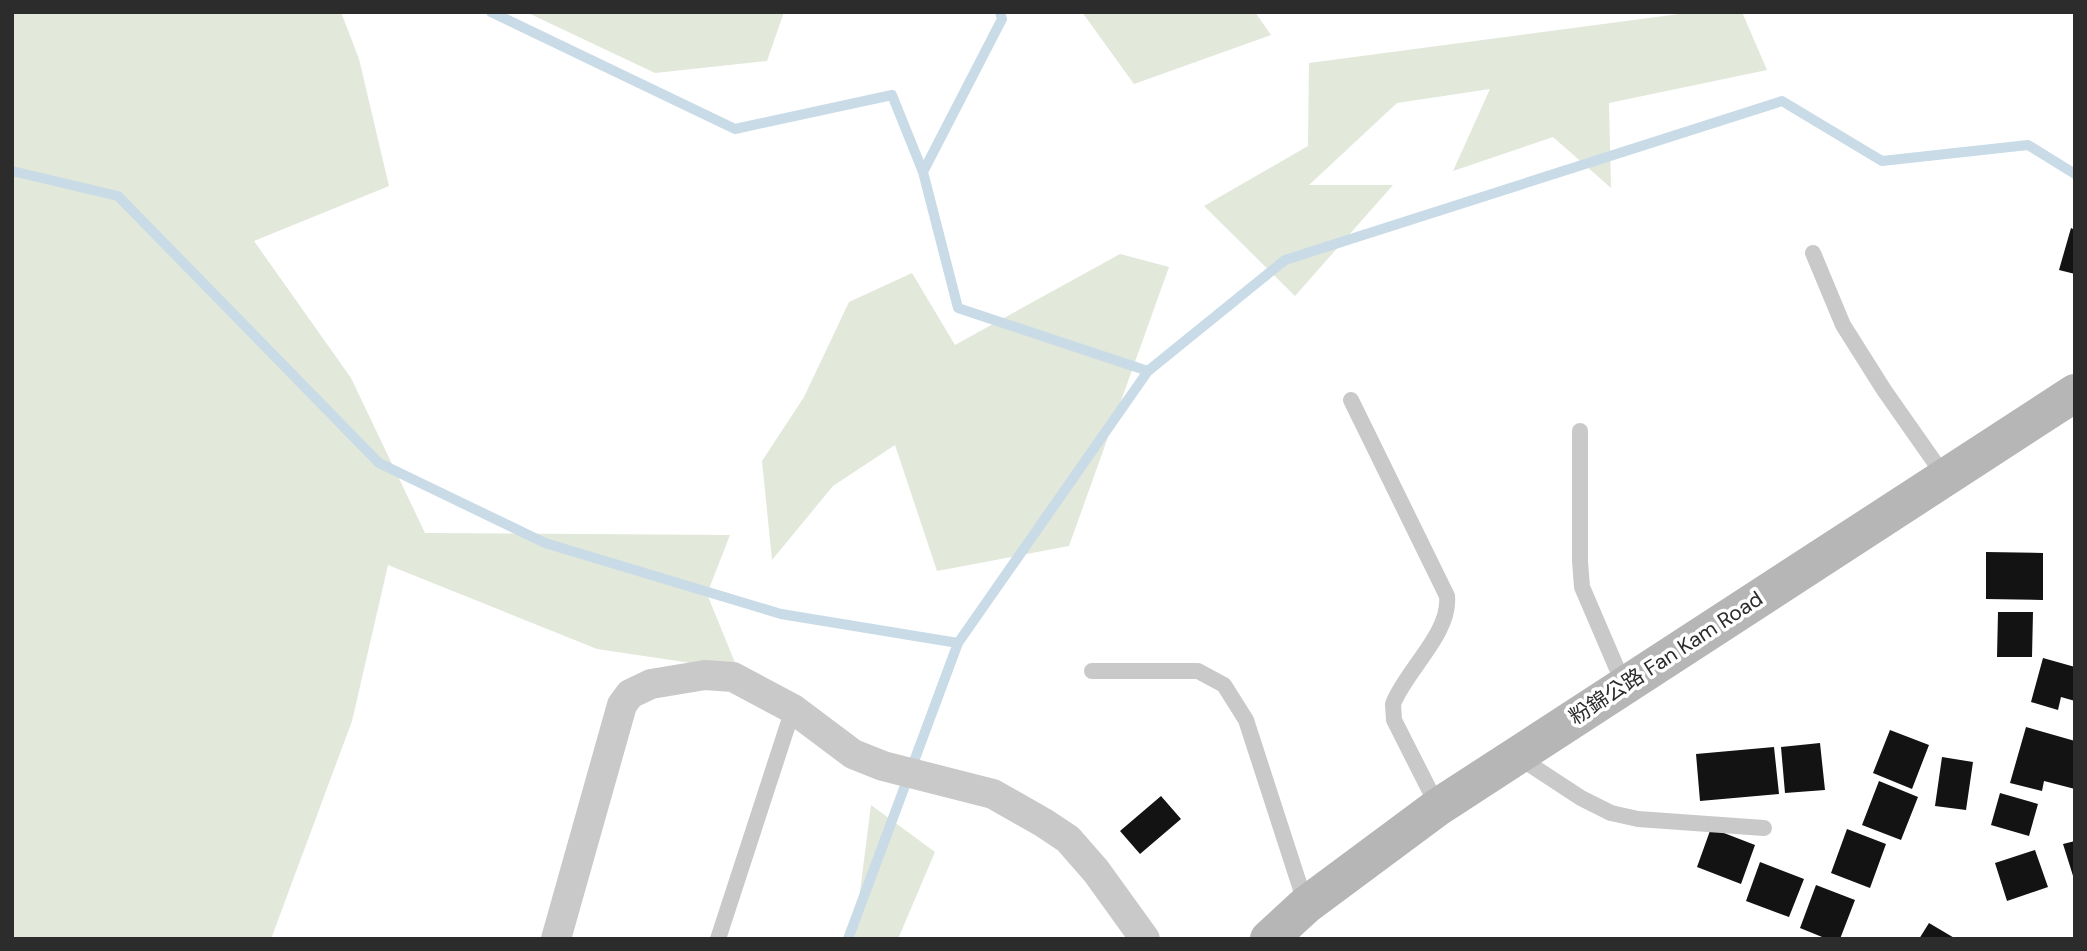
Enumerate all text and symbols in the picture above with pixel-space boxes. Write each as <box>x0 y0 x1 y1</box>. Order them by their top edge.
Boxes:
street label: 粉錦公路 Fan Kam Road <box>1564 585 1768 731</box>

